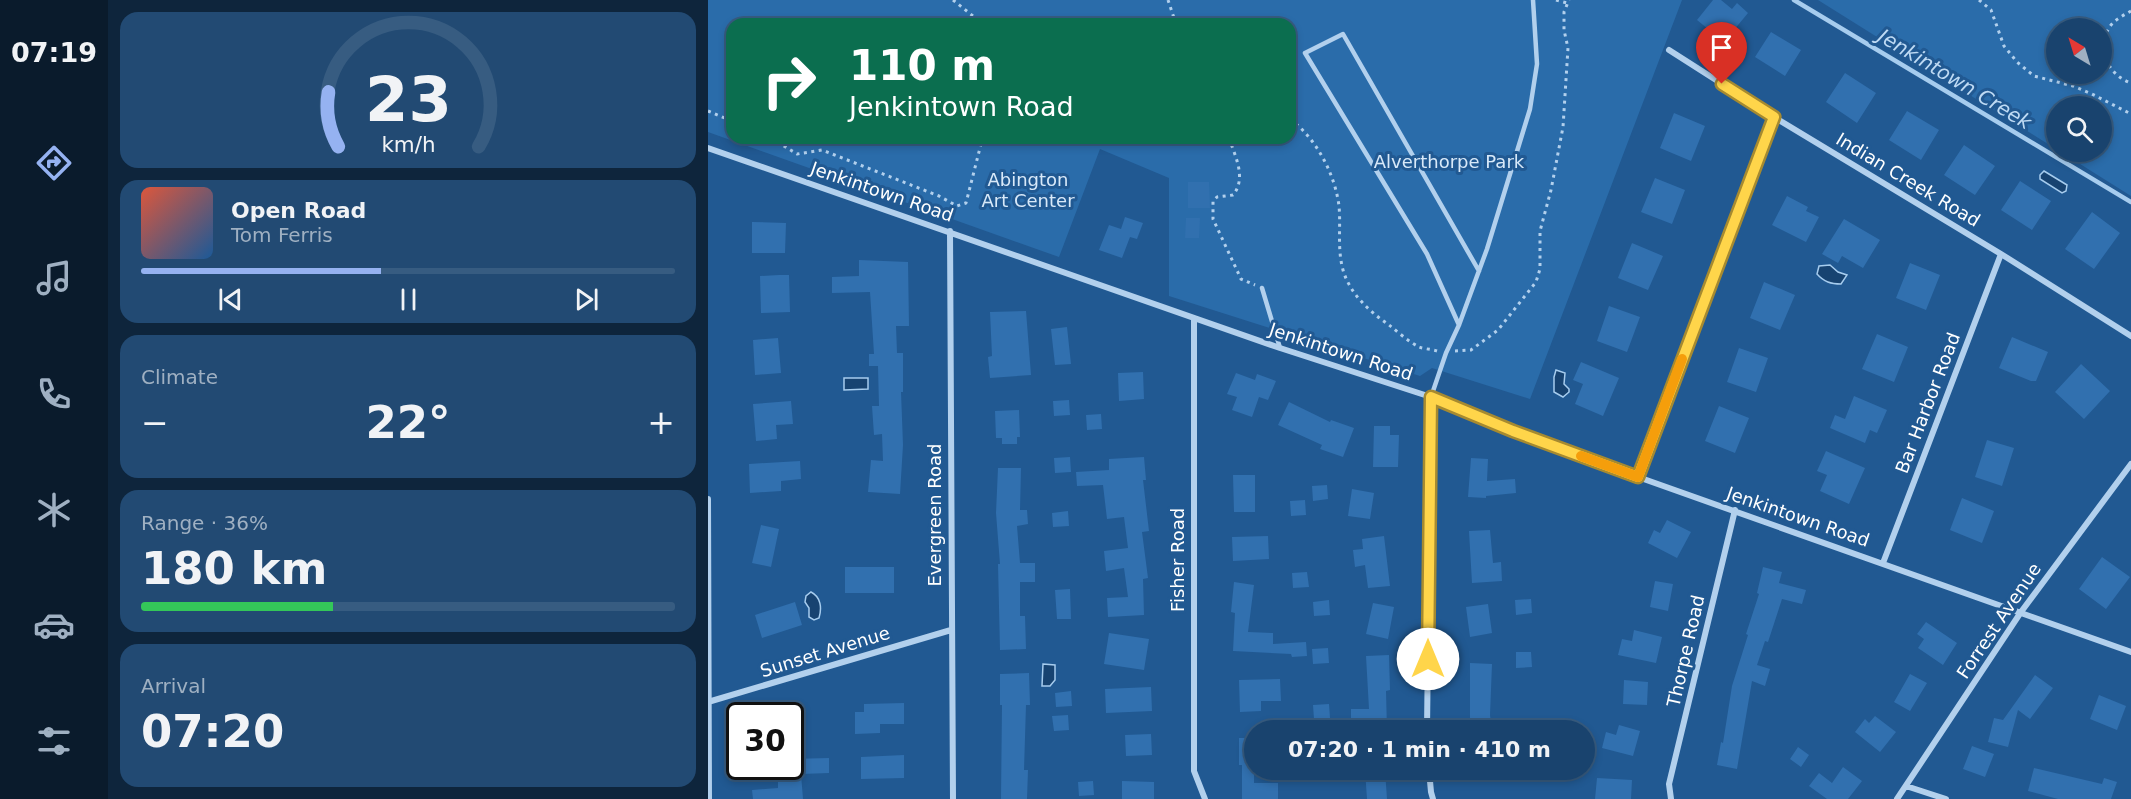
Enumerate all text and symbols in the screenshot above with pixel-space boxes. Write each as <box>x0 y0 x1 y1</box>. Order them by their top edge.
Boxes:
north arrow <box>2046 18 2112 84</box>
map controls <box>2046 18 2112 162</box>
pin <box>1696 22 1747 84</box>
water label: Jenkintown Creek <box>1871 22 2037 135</box>
icon: arrive <box>1705 31 1738 64</box>
text: 07:19 <box>11 37 97 68</box>
text: 110 m <box>849 41 995 90</box>
icon: right <box>750 42 828 120</box>
text: 23 <box>365 63 451 136</box>
text: Jenkintown Road <box>849 91 1074 122</box>
button: search <box>2046 96 2112 162</box>
street label: Indian Creek Road <box>1832 128 1984 231</box>
text: km/h <box>381 132 435 157</box>
icon: directions <box>33 142 75 184</box>
park label: Alverthorpe Park <box>1374 151 1525 172</box>
street label: Jenkintown Road <box>807 157 956 226</box>
park label: Abington Art Center <box>981 169 1075 211</box>
text: Open Road <box>231 198 366 223</box>
text: Tom Ferris <box>231 223 333 247</box>
icon: music <box>33 257 75 299</box>
icon: previous <box>214 283 247 316</box>
icon: pause <box>392 283 425 316</box>
icon: next <box>570 283 603 316</box>
street label: Jenkintown Road <box>1266 318 1416 385</box>
street label: Bar Harbor Road <box>1891 329 1964 476</box>
text: Climate <box>141 365 218 389</box>
icon: phone <box>33 373 75 415</box>
text: 22° <box>365 396 451 449</box>
text: − <box>141 403 169 442</box>
text: + <box>647 403 675 442</box>
street label: Evergreen Road <box>924 443 945 587</box>
street label: Jenkintown Road <box>1723 482 1872 551</box>
icon: climate <box>33 489 75 531</box>
street label: Fisher Road <box>1167 508 1188 612</box>
text: Range · 36% <box>141 511 268 535</box>
text: 180 km <box>141 542 327 595</box>
street label: Forrest Avenue <box>1952 559 2045 683</box>
street label: Thorpe Road <box>1662 593 1709 710</box>
icon: car <box>33 604 75 646</box>
street label: Sunset Avenue <box>758 622 892 681</box>
position arrow <box>1396 627 1460 691</box>
text: Arrival <box>141 674 206 698</box>
speed limit sign: 30 <box>726 702 804 780</box>
text: 07:20 <box>141 705 284 758</box>
icon: filters <box>33 720 75 762</box>
text: 07:20 · 1 min · 410 m <box>1288 737 1551 762</box>

